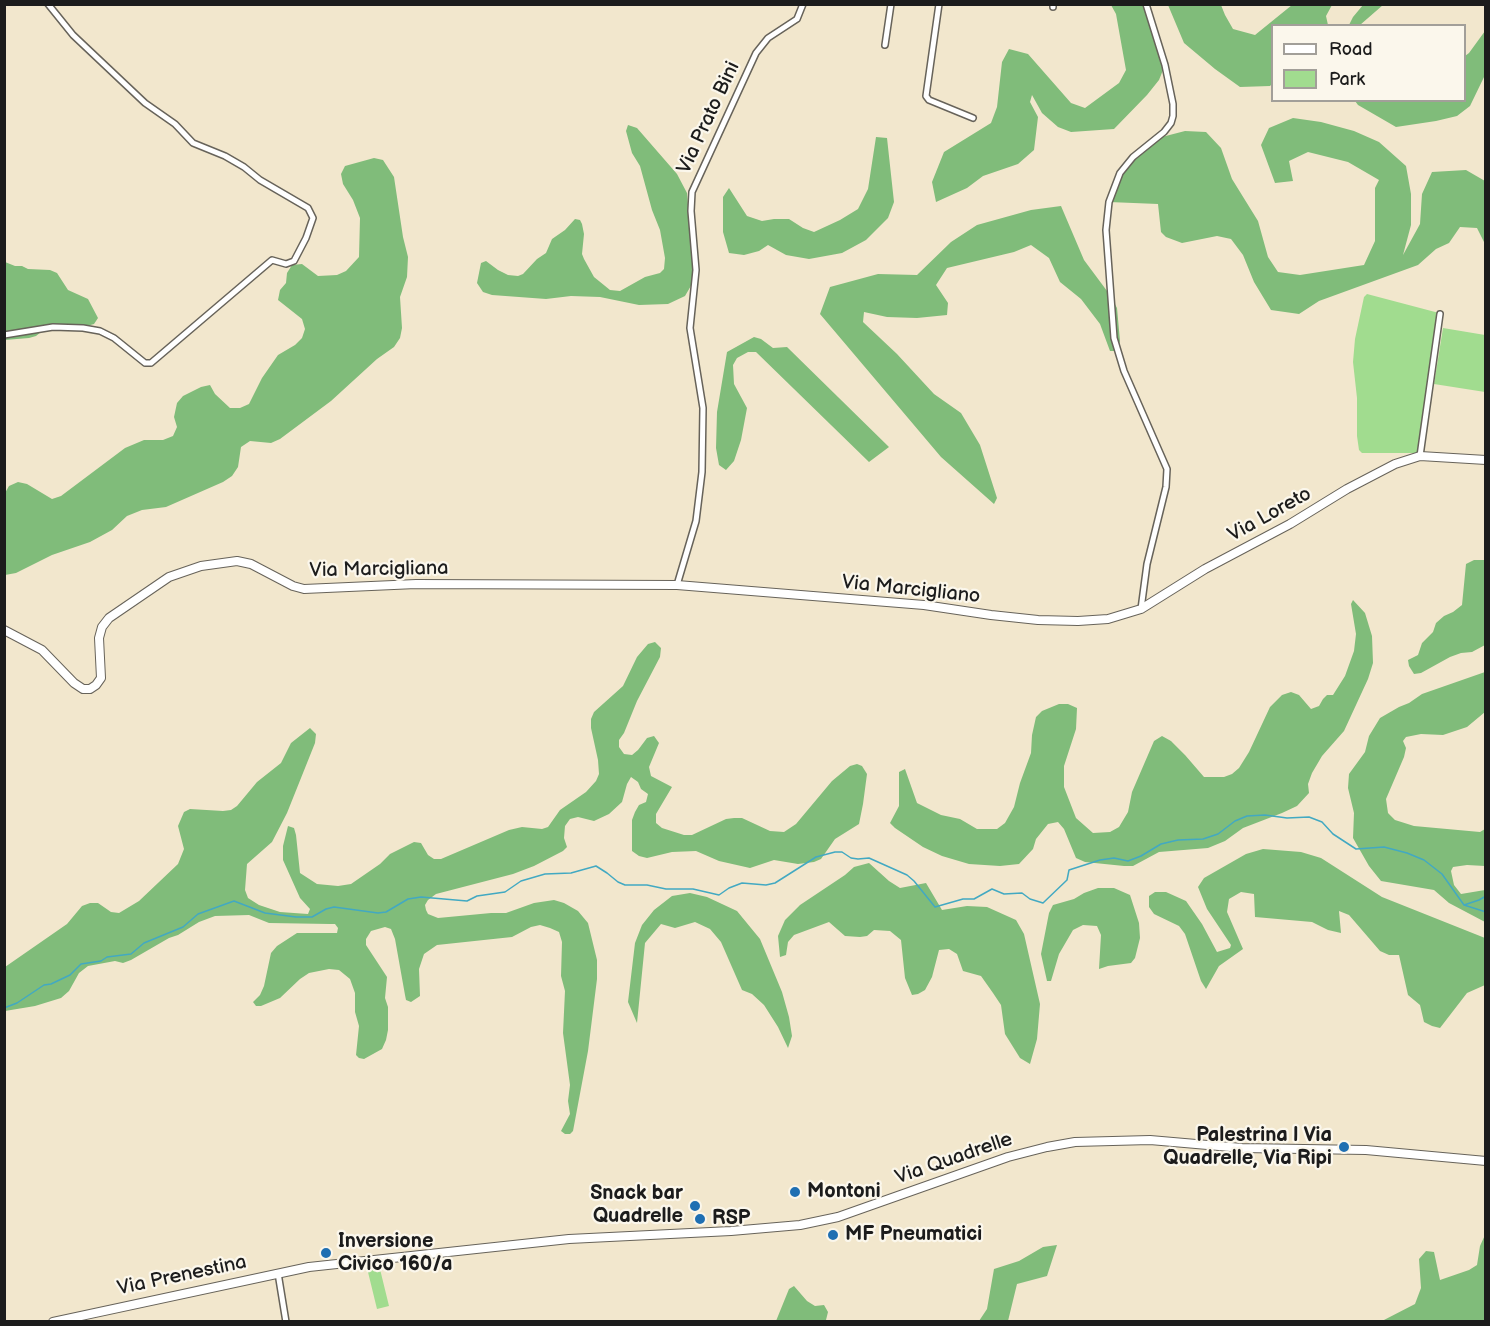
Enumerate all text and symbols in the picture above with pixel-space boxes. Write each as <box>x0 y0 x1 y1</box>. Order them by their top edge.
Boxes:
legend <box>1271 24 1466 102</box>
text: Road <box>1329 39 1373 60</box>
street label: Via Prato Bini <box>673 58 745 178</box>
text: Park <box>1329 69 1365 90</box>
street label: Via Loreto <box>1224 482 1316 548</box>
street label: Via Marcigliana <box>309 557 449 583</box>
street label: Via Marcigliano <box>841 571 981 609</box>
place label: Palestrina | Via Quadrelle, Via Ripi <box>1163 1124 1332 1171</box>
street label: Via Quadrelle <box>892 1128 1016 1190</box>
marker: Palestrina | Via Quadrelle, Via Ripi <box>1337 1140 1351 1154</box>
place label: Montoni <box>807 1180 881 1204</box>
place label: Snack bar Quadrelle <box>590 1182 683 1229</box>
marker: Montoni <box>788 1185 802 1199</box>
marker: Snack bar Quadrelle <box>688 1199 702 1213</box>
place label: RSP <box>712 1207 750 1231</box>
marker: RSP <box>693 1212 707 1226</box>
place label: MF Pneumatici <box>845 1223 982 1247</box>
marker: MF Pneumatici <box>826 1228 840 1242</box>
place label: Inversione Civico 160/a <box>338 1230 453 1277</box>
marker: Inversione Civico 160/a <box>319 1246 333 1260</box>
street label: Via Prenestina <box>115 1251 249 1301</box>

